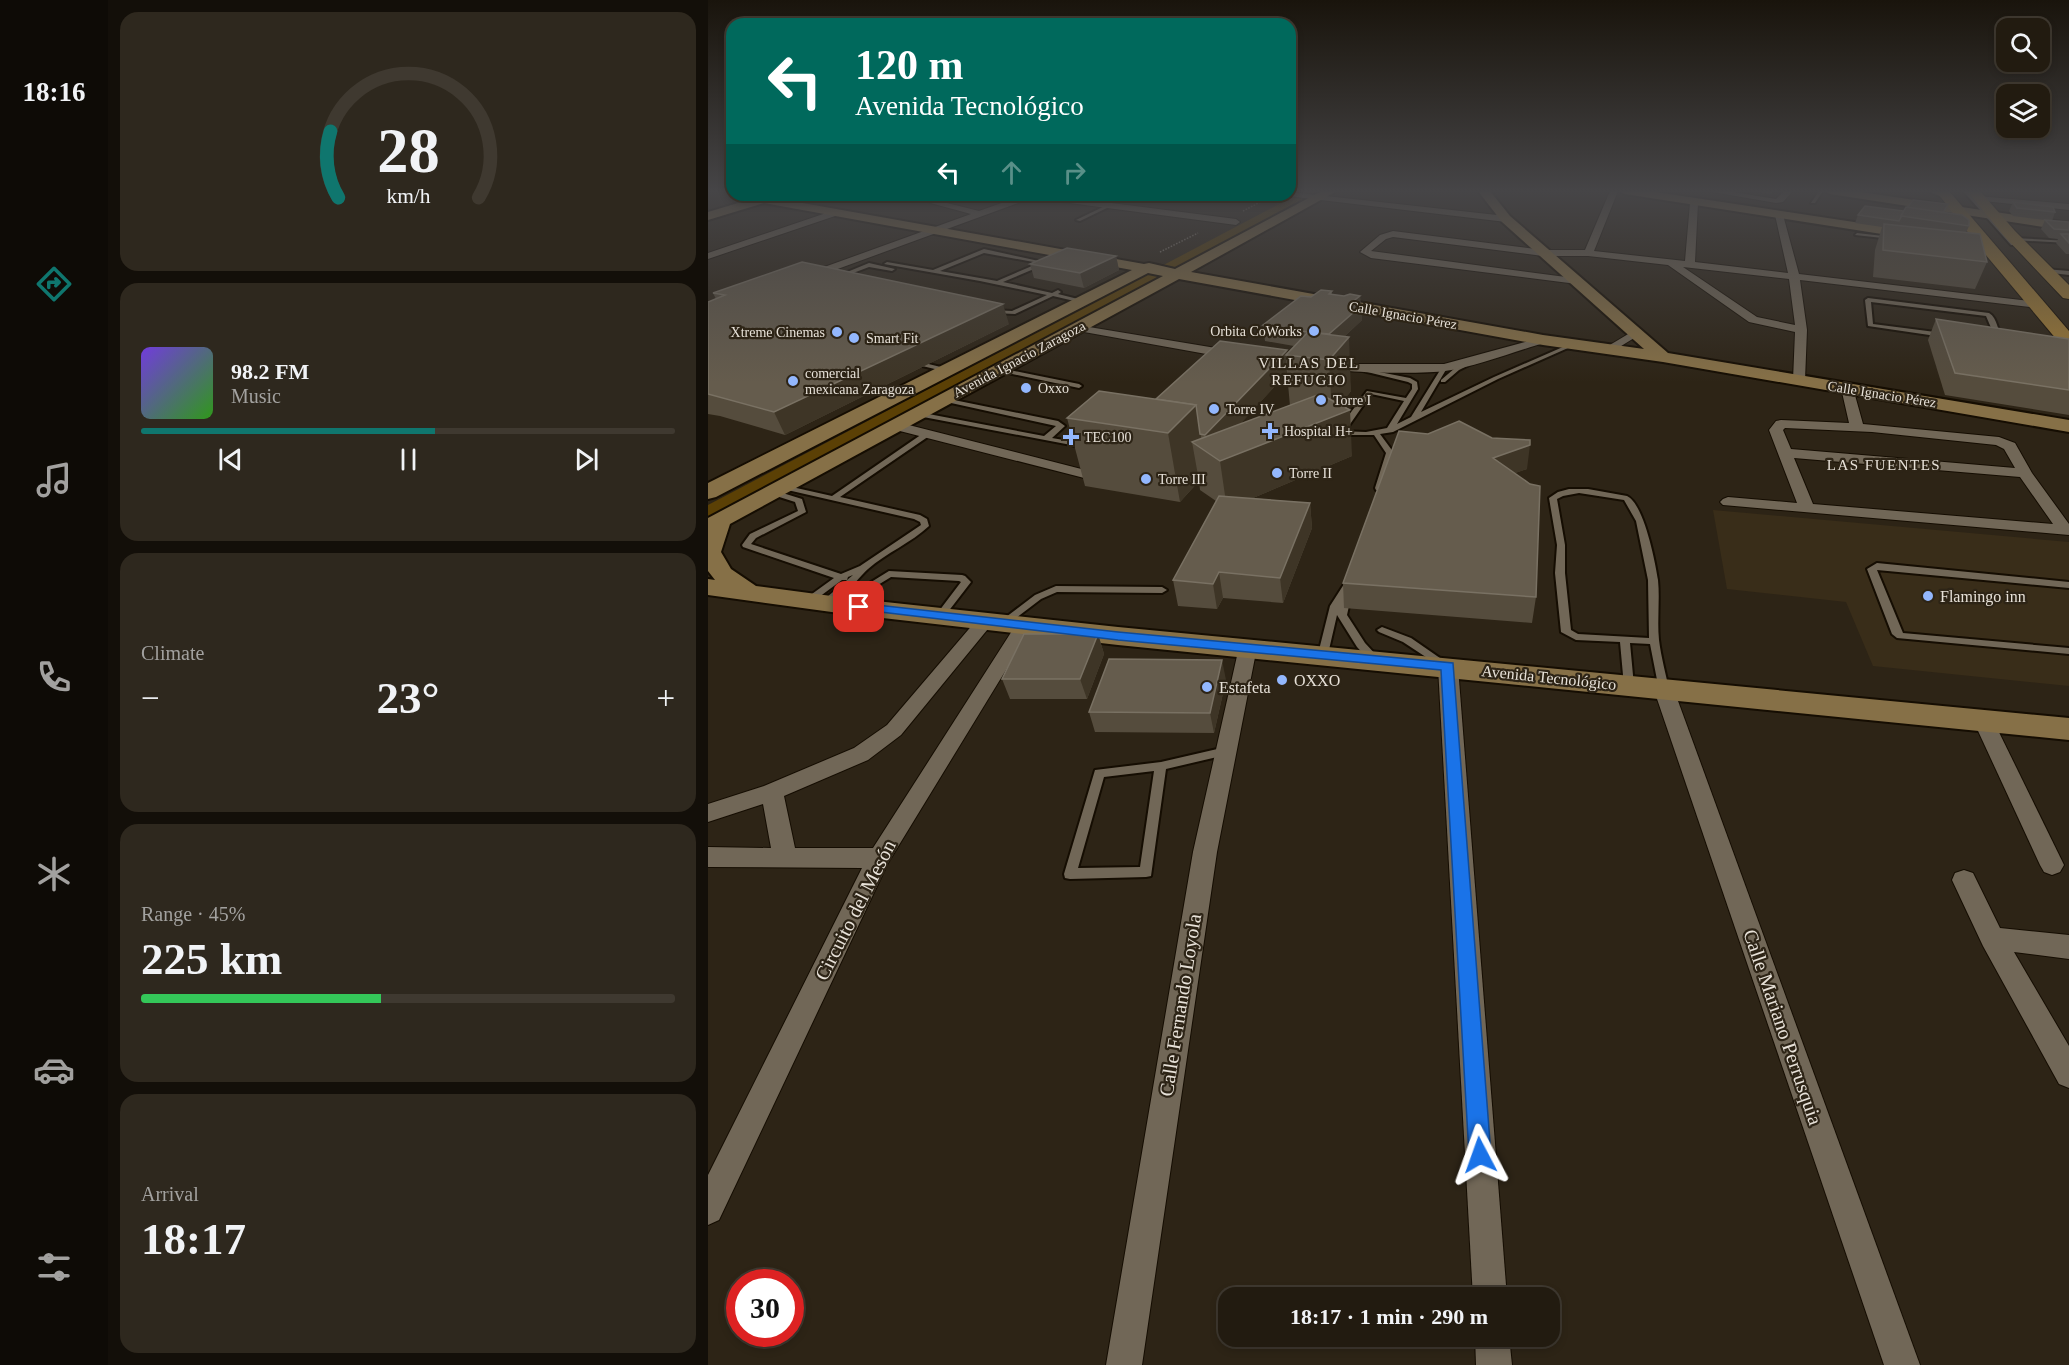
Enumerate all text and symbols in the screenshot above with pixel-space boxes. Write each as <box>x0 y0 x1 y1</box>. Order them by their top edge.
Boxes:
map controls <box>1996 18 2050 138</box>
button: search <box>1996 18 2050 72</box>
icon: left <box>756 42 834 120</box>
text: 120 m <box>855 42 964 88</box>
text: 18:16 <box>23 77 86 107</box>
button: layers <box>1996 84 2050 138</box>
text: Avenida Tecnológico <box>855 91 1084 121</box>
text: 28 <box>377 116 439 185</box>
icon: left <box>932 156 965 189</box>
icon: ahead <box>995 156 1028 189</box>
icon: right <box>1058 156 1091 189</box>
text: km/h <box>386 185 430 209</box>
icon: directions <box>33 263 75 305</box>
street label: Calle Ignacio Pérez <box>1348 299 1458 332</box>
street label: Avenida Ignacio Zaragoza <box>951 318 1089 401</box>
place label: Orbita CoWorks <box>1210 324 1302 339</box>
marker: Orbita CoWorks <box>1307 324 1321 338</box>
place label: Xtreme Cinemas <box>731 325 825 340</box>
marker: Xtreme Cinemas <box>830 325 844 339</box>
marker: Smart Fit <box>847 331 861 345</box>
place label: Smart Fit <box>866 331 919 346</box>
district label: VILLAS DEL REFUGIO <box>1258 355 1360 388</box>
text: 98.2 FM <box>231 359 309 384</box>
place label: comercial mexicana Zaragoza <box>805 366 915 397</box>
marker: comercial mexicana Zaragoza <box>786 374 800 388</box>
street label: Calle Ignacio Pérez <box>1827 379 1937 410</box>
marker: Oxxo <box>1019 381 1033 395</box>
place label: Oxxo <box>1038 381 1069 396</box>
text: Music <box>231 385 281 407</box>
marker: Torre I <box>1314 393 1328 407</box>
place label: Torre I <box>1333 393 1372 408</box>
marker: Torre IV <box>1207 402 1221 416</box>
place label: Torre IV <box>1226 402 1274 417</box>
marker: Hospital H+ <box>1261 422 1279 440</box>
place label: Hospital H+ <box>1284 424 1353 439</box>
marker: TEC100 <box>1062 428 1080 446</box>
place label: TEC100 <box>1084 430 1131 445</box>
icon: previous <box>214 443 247 476</box>
icon: pause <box>392 443 425 476</box>
icon: next <box>570 443 603 476</box>
district label: LAS FUENTES <box>1827 457 1941 473</box>
icon: music <box>33 459 75 501</box>
marker: Torre II <box>1270 466 1284 480</box>
place label: Torre II <box>1289 466 1332 481</box>
marker: Torre III <box>1139 472 1153 486</box>
place label: Torre III <box>1158 472 1206 487</box>
pin <box>833 581 884 632</box>
place label: Flamingo inn <box>1940 588 2026 606</box>
marker: Flamingo inn <box>1921 589 1935 603</box>
icon: arrive <box>842 590 875 623</box>
text: Climate <box>141 642 204 664</box>
icon: phone <box>33 656 75 698</box>
street label: Avenida Tecnológico <box>1481 662 1617 694</box>
place label: OXXO <box>1294 672 1340 689</box>
text: 23° <box>377 673 440 723</box>
marker: OXXO <box>1275 673 1289 687</box>
place label: Estafeta <box>1219 679 1271 696</box>
text: − <box>141 680 160 716</box>
text: + <box>656 680 675 716</box>
marker: Estafeta <box>1200 680 1214 694</box>
street label: Circuito del Mesón <box>810 836 900 984</box>
icon: climate <box>33 853 75 895</box>
text: Range · 45% <box>141 903 245 925</box>
street label: Calle Fernando Loyola <box>1155 912 1206 1098</box>
street label: Calle Mariano Perrusquia <box>1738 926 1827 1128</box>
text: 225 km <box>141 934 282 984</box>
icon: car <box>33 1049 75 1091</box>
position arrow <box>1448 1123 1512 1187</box>
text: Arrival <box>141 1183 199 1205</box>
text: 18:17 <box>141 1214 246 1264</box>
icon: filters <box>33 1246 75 1288</box>
speed limit sign: 30 <box>726 1269 804 1347</box>
text: 18:17 · 1 min · 290 m <box>1290 1304 1488 1329</box>

